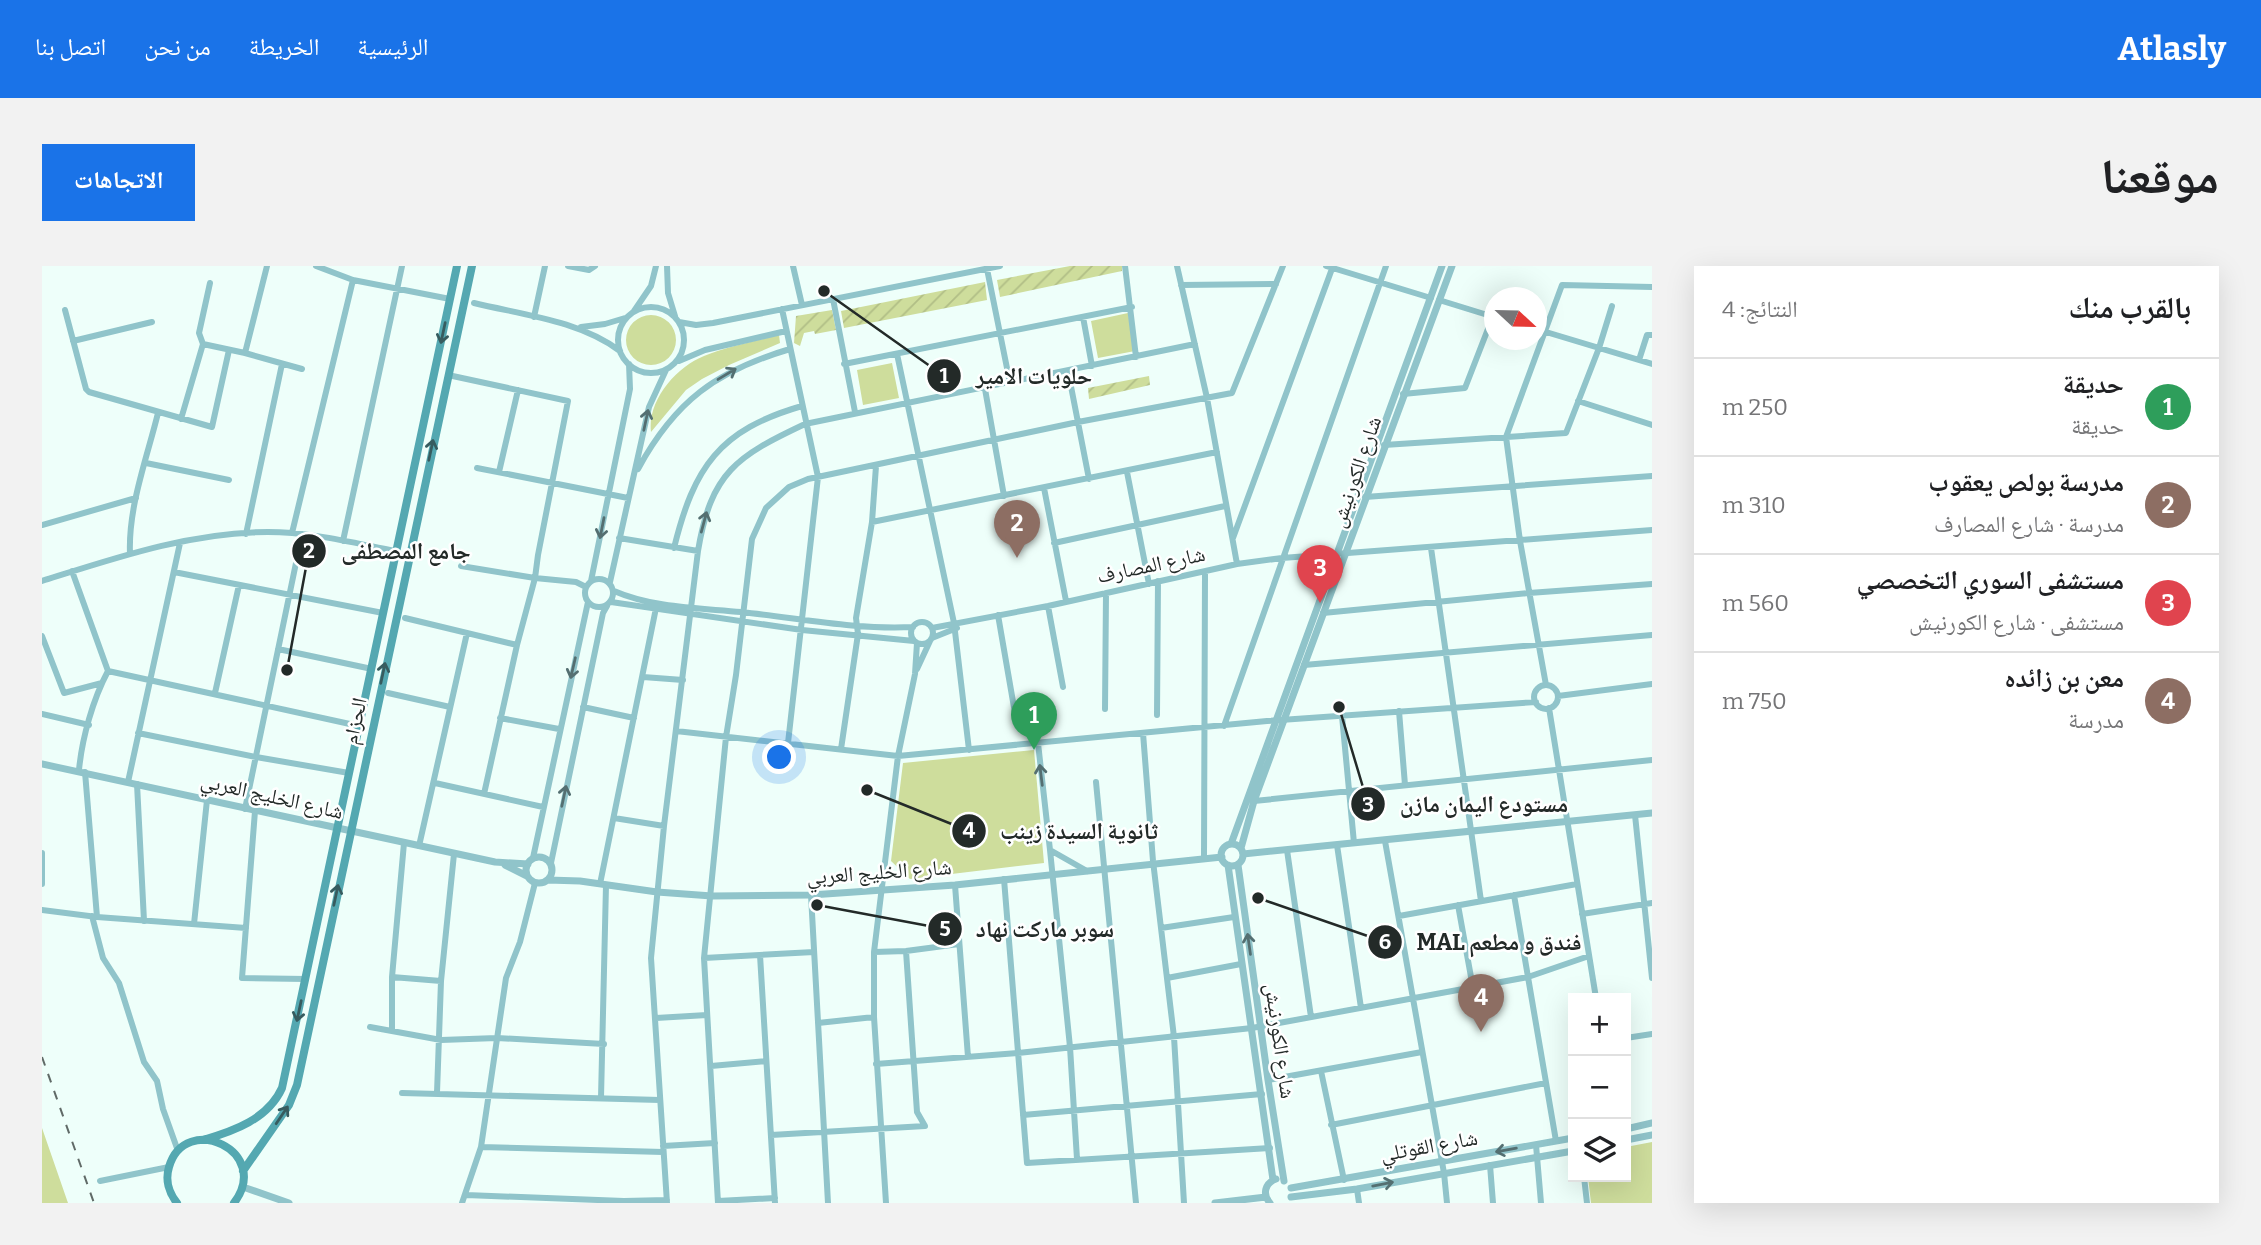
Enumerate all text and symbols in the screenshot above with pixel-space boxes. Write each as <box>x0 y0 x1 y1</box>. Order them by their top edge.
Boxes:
text: Atlasly <box>2117 29 2226 69</box>
text: اتصل بنا <box>35 33 106 61</box>
text: من نحن <box>144 33 211 61</box>
text: الخريطة <box>249 33 319 61</box>
text: الرئيسية <box>357 33 429 61</box>
button: الاتجاهات <box>42 144 195 221</box>
text: موقعنا <box>2101 147 2219 206</box>
north arrow <box>1484 287 1547 350</box>
text: بالقرب منك <box>2069 290 2191 326</box>
text: النتائج: 4 <box>1722 295 1798 323</box>
one-way arrow <box>435 321 449 344</box>
callout: حلويات الامير <box>927 354 1106 398</box>
text: حلويات الامير <box>975 362 1092 390</box>
text: 1 <box>939 363 949 389</box>
one-way arrow <box>717 366 737 380</box>
text: حديقة <box>2063 369 2124 400</box>
text: 250 m <box>1722 393 1788 421</box>
text: 1 <box>2163 393 2173 421</box>
one-way arrow <box>639 409 653 432</box>
text: حديقة <box>2071 412 2124 440</box>
street label: شارع الكورنيش <box>1325 413 1387 531</box>
one-way arrow <box>425 439 439 462</box>
text: مدرسة بولص يعقوب <box>1928 467 2124 498</box>
text: 310 m <box>1722 491 1786 519</box>
text: 2 <box>2162 491 2174 519</box>
pin: 2 <box>994 500 1040 558</box>
text: مدرسة · شارع المصارف <box>1934 510 2124 538</box>
one-way arrow <box>698 512 711 534</box>
one-way arrow <box>595 516 608 539</box>
callout: جامع المصطفى <box>292 529 485 573</box>
text: جامع المصطفى <box>341 537 471 566</box>
text: 2 <box>303 538 315 564</box>
street label: شارع المصارف <box>1095 541 1207 589</box>
pin: 3 <box>1297 545 1343 603</box>
text: مستشفى السوري التخصصي <box>1857 565 2124 596</box>
text: 560 m <box>1722 589 1789 617</box>
text: 3 <box>2161 589 2175 617</box>
text: مستشفى · شارع الكورنيش <box>1909 608 2124 636</box>
one-way arrow <box>565 656 579 679</box>
one-way arrow <box>377 662 391 685</box>
text: معن بن زائده <box>2004 663 2124 694</box>
text: 750 m <box>1722 687 1787 715</box>
text: 4 <box>2161 687 2175 715</box>
pin: 1 <box>1011 692 1057 750</box>
street label: الحزام <box>337 695 374 747</box>
text: مدرسة <box>2068 706 2124 734</box>
your location <box>762 740 796 774</box>
one-way arrow <box>1035 764 1048 787</box>
street label: شارع الخليج العربي <box>198 767 346 828</box>
callout: مستودع اليمان مازن <box>1351 782 1582 826</box>
one-way arrow <box>558 785 572 808</box>
text: مستودع اليمان مازن <box>1400 790 1568 819</box>
text: 3 <box>1362 792 1374 818</box>
callout: ثانوية السيدة زينب <box>951 809 1172 853</box>
text: ثانوية السيدة زينب <box>1000 817 1159 845</box>
text: 4 <box>963 818 976 844</box>
street label: شارع الخليج العربي <box>806 854 953 893</box>
one-way arrow <box>330 884 344 907</box>
callout: سوبر ماركت نهاد <box>927 907 1128 951</box>
text: سوبر ماركت نهاد <box>976 915 1114 943</box>
text: 5 <box>939 916 951 942</box>
callout: MAL فندق و مطعم <box>1368 920 1596 964</box>
text: MAL فندق و مطعم <box>1416 928 1582 958</box>
text: 6 <box>1379 929 1391 955</box>
one-way arrow <box>1242 933 1255 955</box>
pin: 4 <box>1458 974 1504 1032</box>
street label: شارع الكورنيش <box>1259 982 1301 1100</box>
map controls <box>1568 993 1631 1182</box>
button: + <box>1568 993 1631 1056</box>
one-way arrow <box>292 999 305 1022</box>
button: − <box>1568 1056 1631 1119</box>
one-way arrow <box>275 1106 289 1125</box>
button: layers <box>1568 1119 1631 1182</box>
street label: شارع القوتلي <box>1378 1125 1480 1171</box>
one-way arrow <box>1495 1144 1518 1157</box>
one-way arrow <box>1371 1177 1394 1191</box>

